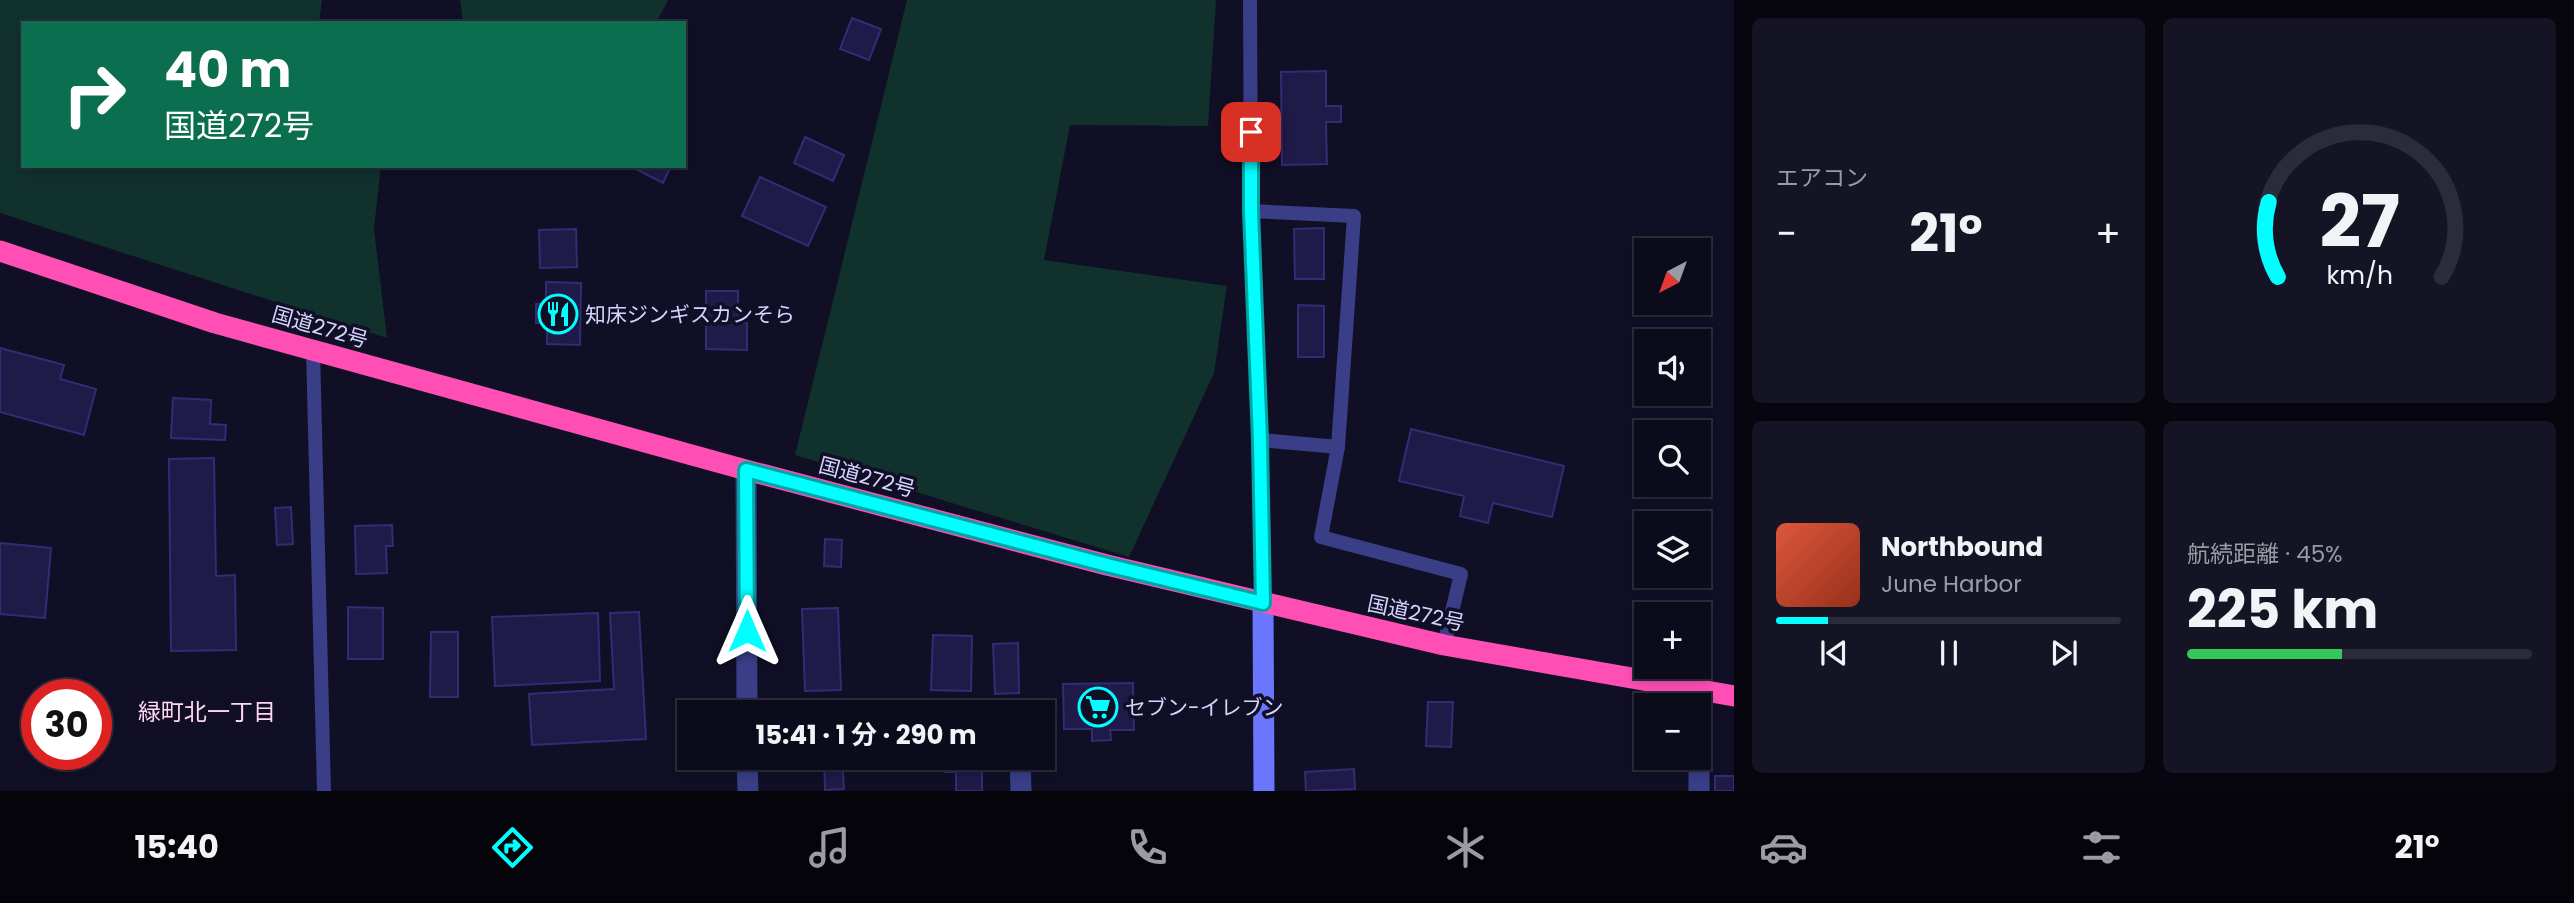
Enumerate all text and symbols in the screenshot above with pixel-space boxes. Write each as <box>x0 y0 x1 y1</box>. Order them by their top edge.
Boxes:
text: 40 m <box>164 36 291 104</box>
icon: right <box>49 49 140 140</box>
pin <box>1221 102 1281 162</box>
text: 国道272号 <box>164 103 314 148</box>
icon: arrive <box>1232 113 1270 151</box>
text: エアコン <box>1776 162 1868 194</box>
text: 27 <box>2319 171 2400 272</box>
text: 21° <box>1909 197 1983 270</box>
text: − <box>1776 207 1797 260</box>
text: + <box>2095 207 2121 260</box>
north arrow <box>1634 238 1712 315</box>
map controls <box>1634 238 1711 770</box>
text: km/h <box>2326 257 2393 292</box>
restaurant icon: 知床ジンギスカンそら <box>537 293 579 335</box>
street label: 国道272号 <box>269 299 371 355</box>
place label: 知床ジンギスカンそら <box>585 300 795 329</box>
button: sound <box>1634 329 1711 406</box>
button: search <box>1634 420 1711 497</box>
street label: 国道272号 <box>816 450 918 504</box>
button: layers <box>1634 511 1711 588</box>
text: Northbound <box>1881 529 2043 565</box>
text: 航続距離 · 45% <box>2187 538 2343 570</box>
text: June Harbor <box>1881 568 2022 600</box>
text: 225 km <box>2187 573 2378 646</box>
street label: 国道272号 <box>1365 589 1467 637</box>
position arrow <box>710 594 784 668</box>
button: + <box>1634 602 1711 679</box>
icon: previous <box>1815 634 1853 672</box>
icon: pause <box>1930 634 1968 672</box>
icon: next <box>2045 634 2083 672</box>
speed limit sign: 30 <box>21 679 112 770</box>
supermarket icon: セブン-イレブン <box>1077 686 1119 728</box>
place label: セブン-イレブン <box>1125 693 1284 722</box>
button: − <box>1634 693 1711 770</box>
district label: 緑町北一丁目 <box>138 696 276 728</box>
text: 15:41 · 1 分 · 290 m <box>755 717 977 753</box>
icon: directions <box>488 823 537 872</box>
icon: music <box>805 823 854 872</box>
icon: phone <box>1123 823 1172 872</box>
icon: climate <box>1441 823 1490 872</box>
icon: car <box>1759 823 1808 872</box>
icon: filters <box>2077 823 2126 872</box>
text: 15:40 <box>134 824 219 869</box>
text: 21° <box>2394 824 2440 869</box>

